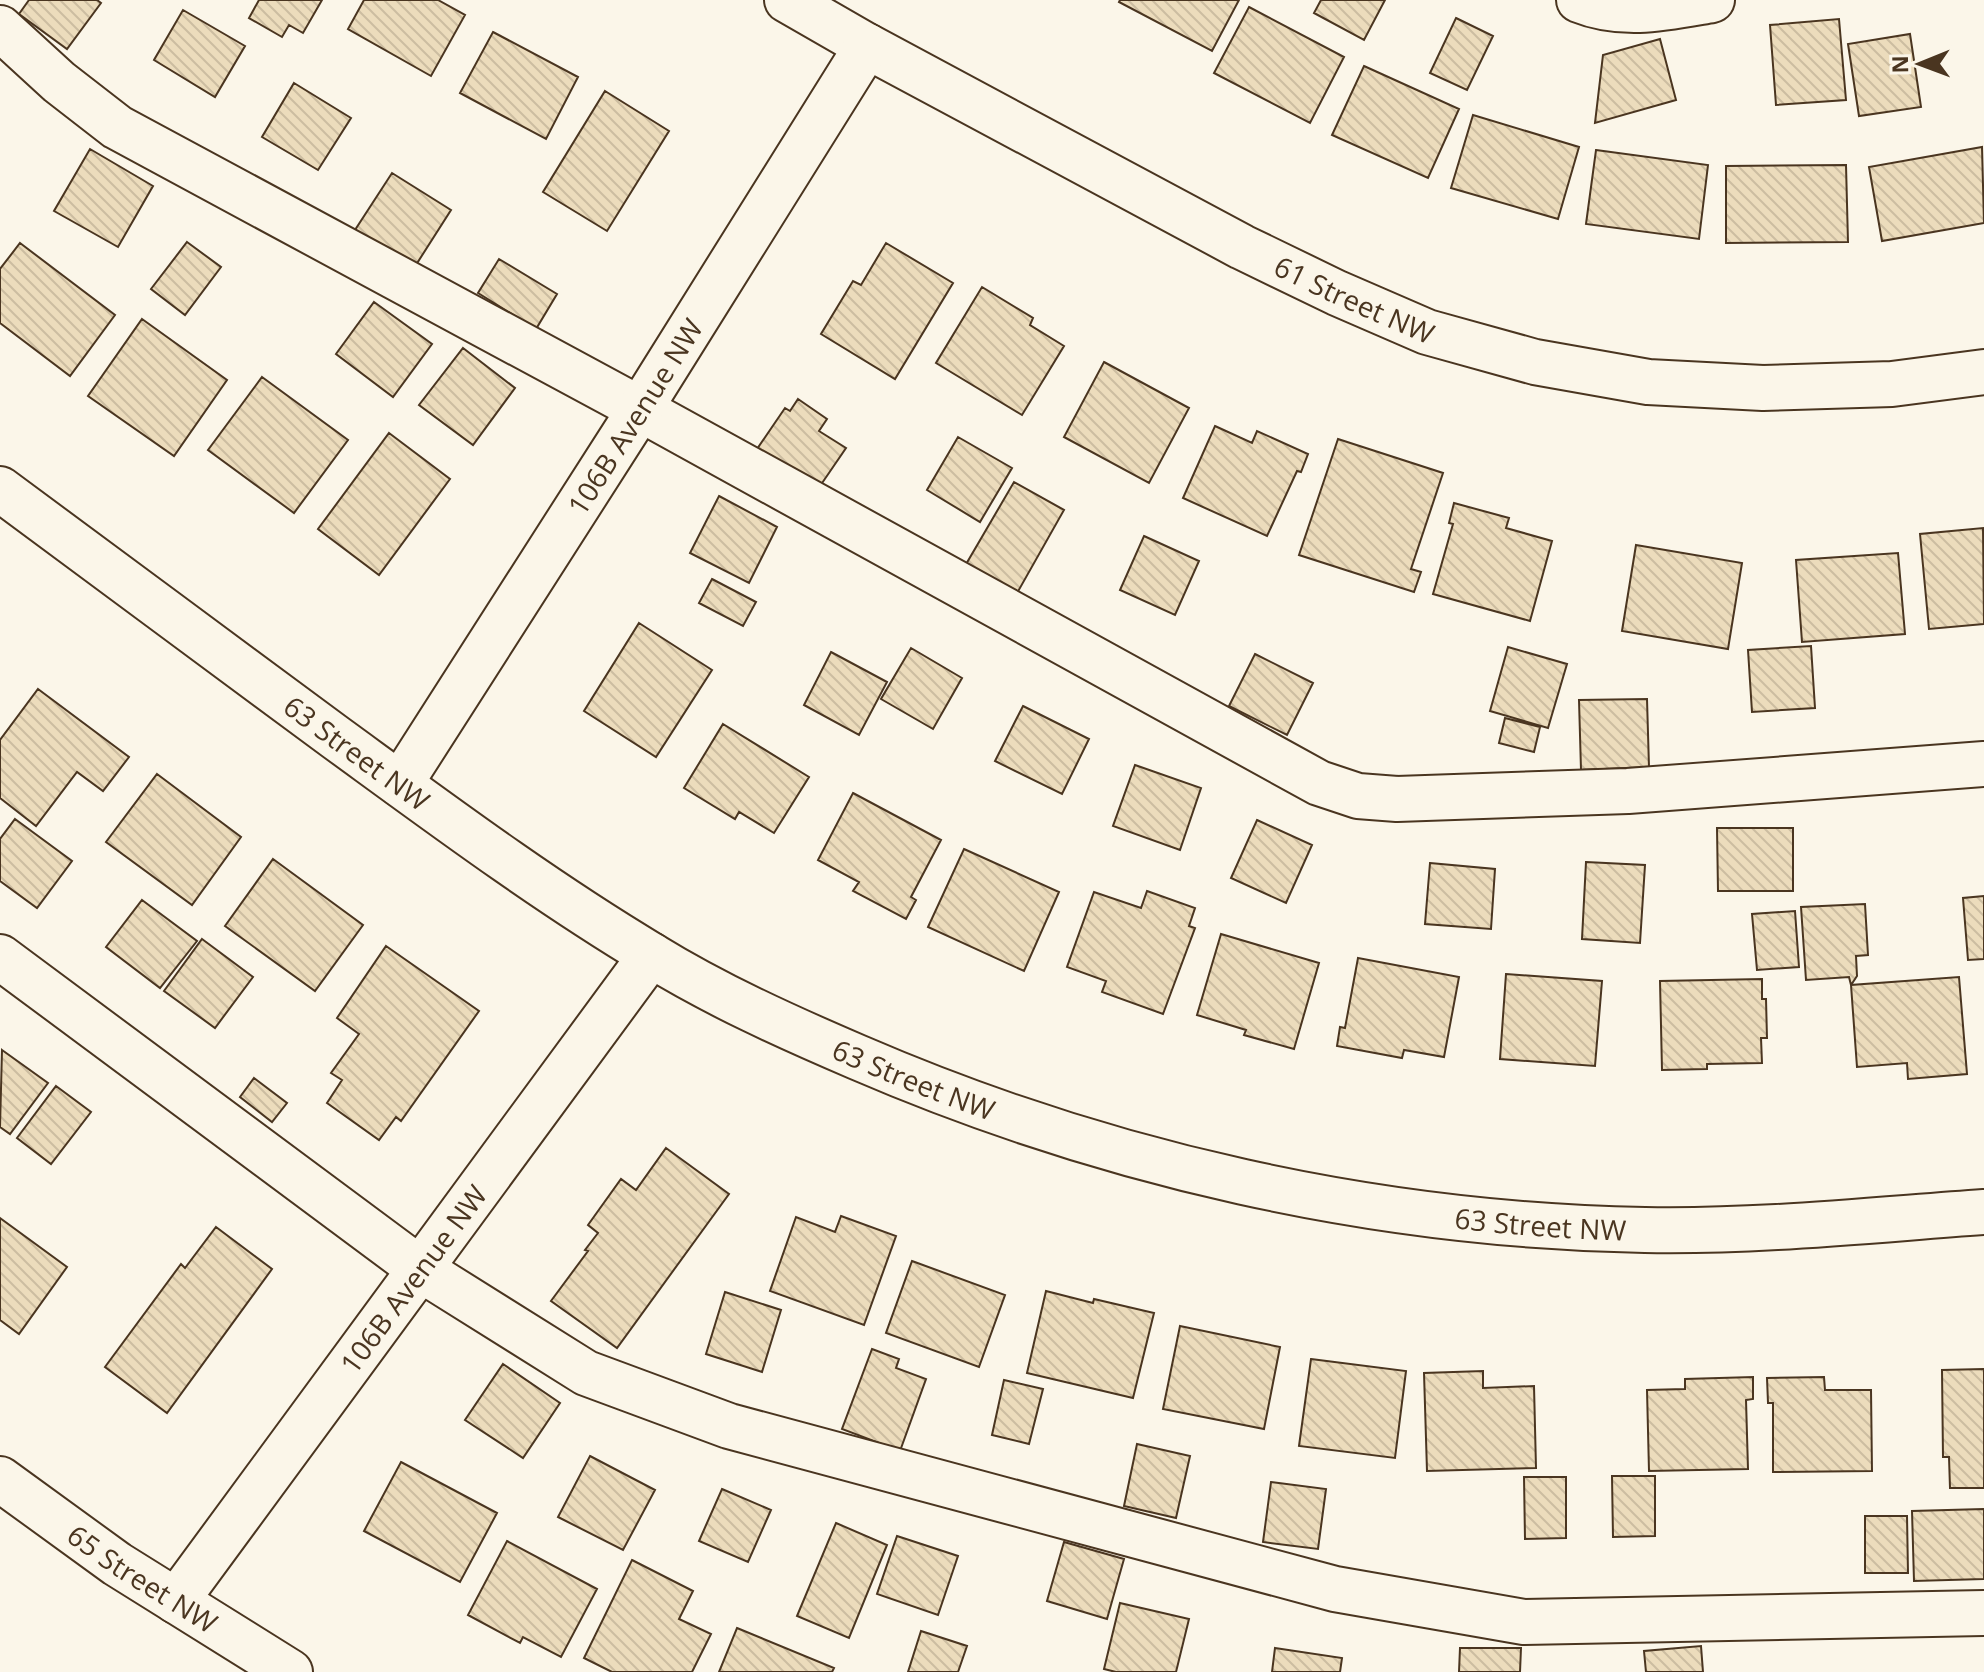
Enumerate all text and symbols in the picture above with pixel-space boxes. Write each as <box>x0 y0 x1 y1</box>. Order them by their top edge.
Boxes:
north arrow <box>1880 24 1960 104</box>
text: N <box>1884 55 1914 74</box>
street label: 61 Street NW <box>1268 247 1441 352</box>
street label: 106B Avenue NW <box>558 311 711 522</box>
street label: 63 Street NW <box>276 687 438 819</box>
street label: 63 Street NW <box>827 1030 1000 1129</box>
street label: 106B Avenue NW <box>331 1177 495 1381</box>
street label: 63 Street NW <box>1453 1198 1627 1249</box>
street label: 65 Street NW <box>60 1515 225 1641</box>

